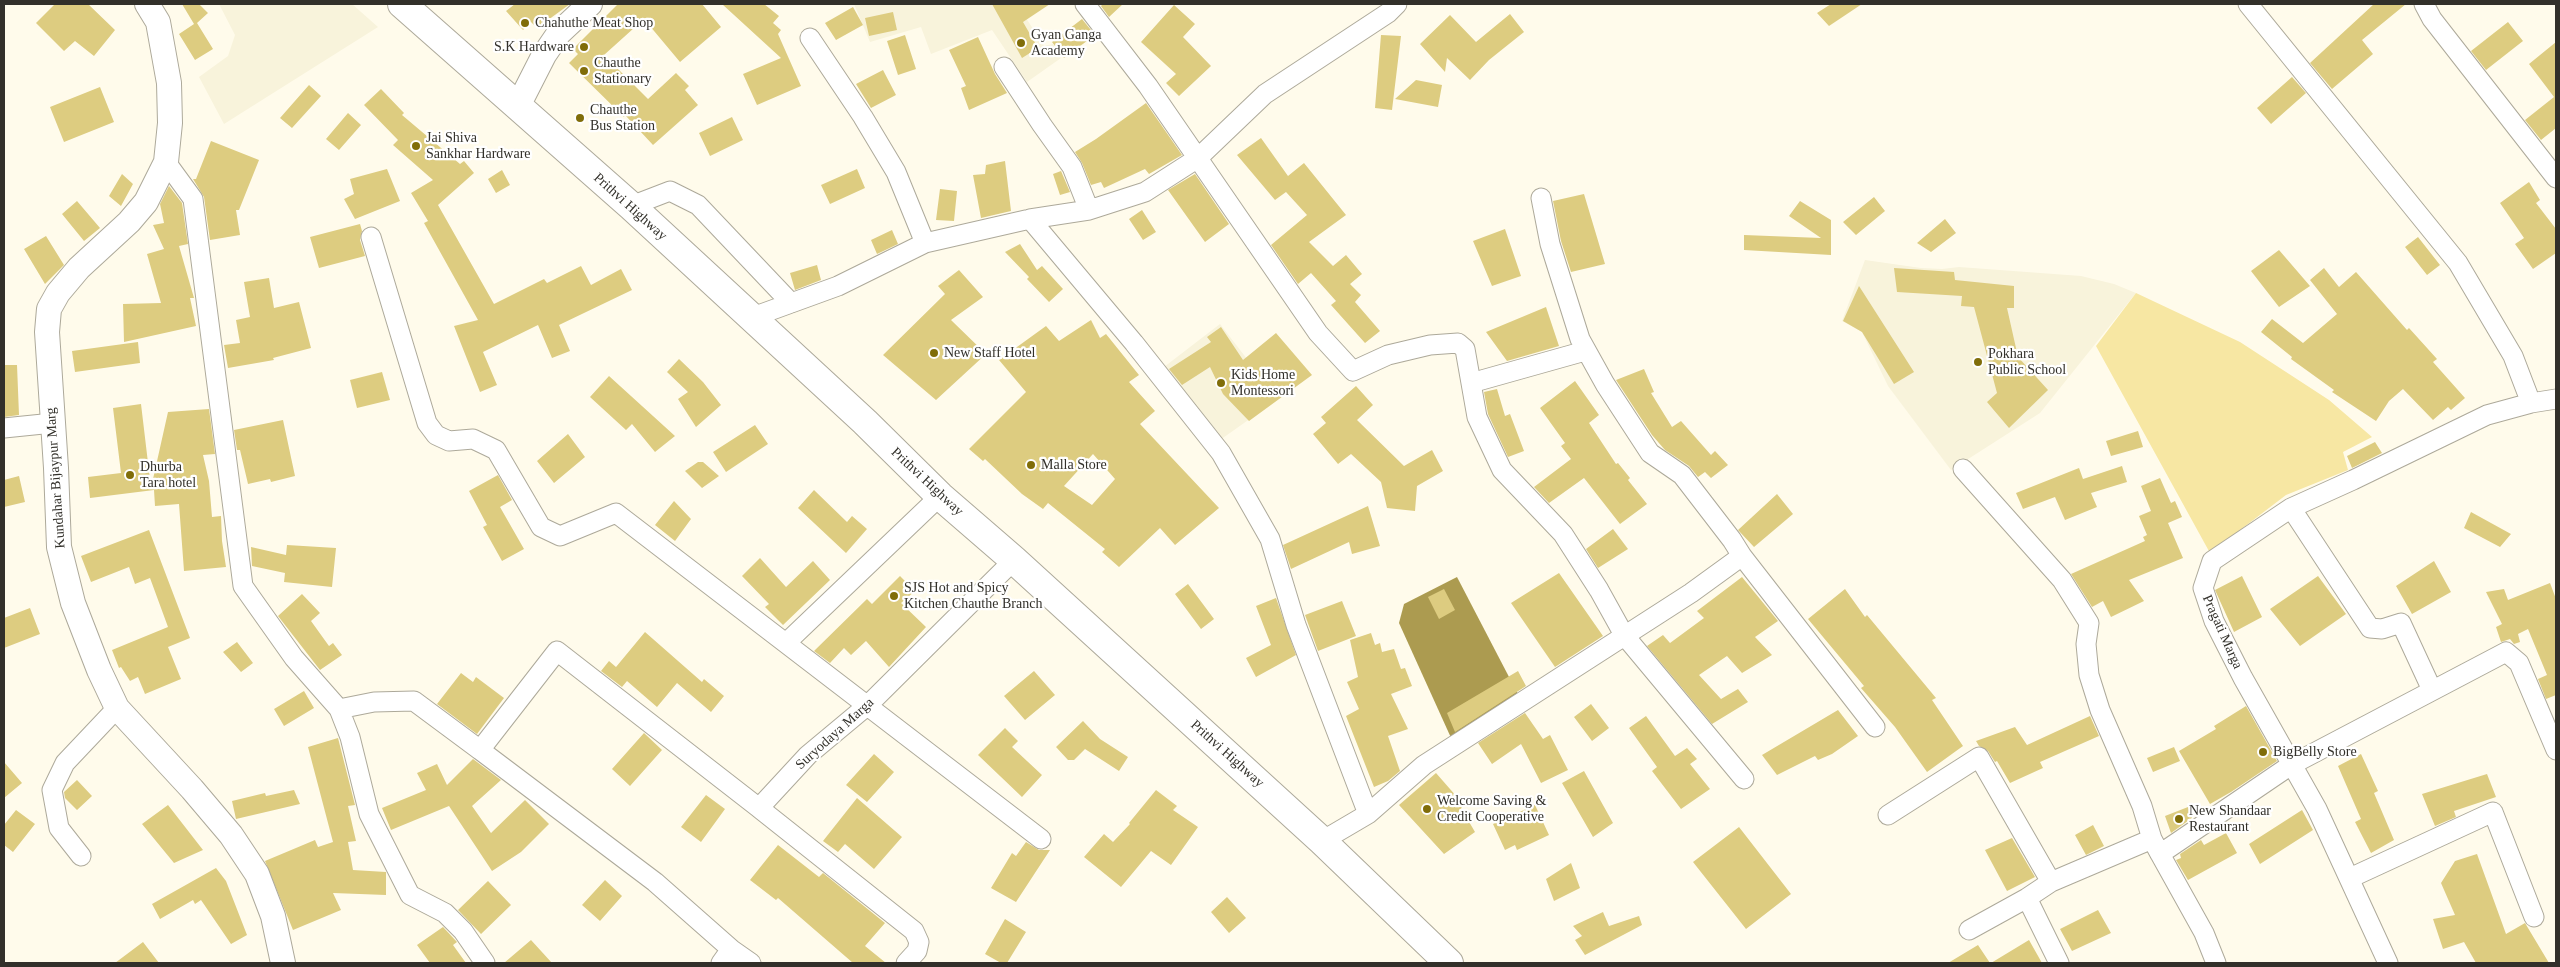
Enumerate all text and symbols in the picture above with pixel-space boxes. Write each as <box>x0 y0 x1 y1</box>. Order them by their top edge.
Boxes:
place label: Chahuthe Meat Shop <box>535 15 653 31</box>
marker: Chahuthe Meat Shop <box>519 17 531 29</box>
place label: Gyan Ganga Academy <box>1031 27 1101 59</box>
marker: Gyan Ganga Academy <box>1015 37 1027 49</box>
place label: S.K Hardware <box>494 39 574 55</box>
marker: S.K Hardware <box>578 41 590 53</box>
place label: Chauthe Stationary <box>594 55 652 88</box>
marker: Chauthe Stationary <box>578 65 590 77</box>
place label: Chauthe Bus Station <box>590 102 655 134</box>
marker: Chauthe Bus Station <box>574 112 586 124</box>
place label: Jai Shiva Sankhar Hardware <box>426 130 531 162</box>
marker: Jai Shiva Sankhar Hardware <box>410 140 422 152</box>
street label: Prithvi Highway <box>590 170 670 244</box>
place label: New Staff Hotel <box>944 345 1035 361</box>
place label: Pokhara Public School <box>1988 346 2066 378</box>
marker: New Staff Hotel <box>928 347 940 359</box>
marker: Pokhara Public School <box>1972 356 1984 368</box>
place label: Kids Home Montessori <box>1231 367 1295 400</box>
marker: Kids Home Montessori <box>1215 377 1227 389</box>
street label: Kundahar Bijaypur Marg <box>43 407 69 549</box>
street label: Prithvi Highway <box>887 444 967 520</box>
place label: Malla Store <box>1041 457 1107 473</box>
place label: Dhurba Tara hotel <box>140 459 196 492</box>
marker: Malla Store <box>1025 459 1037 471</box>
marker: Dhurba Tara hotel <box>124 469 136 481</box>
place label: SJS Hot and Spicy Kitchen Chauthe Branch <box>904 580 1042 612</box>
marker: SJS Hot and Spicy Kitchen Chauthe Branch <box>888 590 900 602</box>
street label: Pragati Marga <box>2198 592 2246 672</box>
street label: Suryodaya Marga <box>792 694 878 774</box>
street label: Prithvi Highway <box>1187 717 1267 791</box>
place label: BigBelly Store <box>2273 744 2357 760</box>
marker: BigBelly Store <box>2257 746 2269 758</box>
place label: Welcome Saving & Credit Cooperative <box>1437 793 1546 826</box>
marker: Welcome Saving & Credit Cooperative <box>1421 803 1433 815</box>
place label: New Shandaar Restaurant <box>2189 803 2271 836</box>
marker: New Shandaar Restaurant <box>2173 813 2185 825</box>

